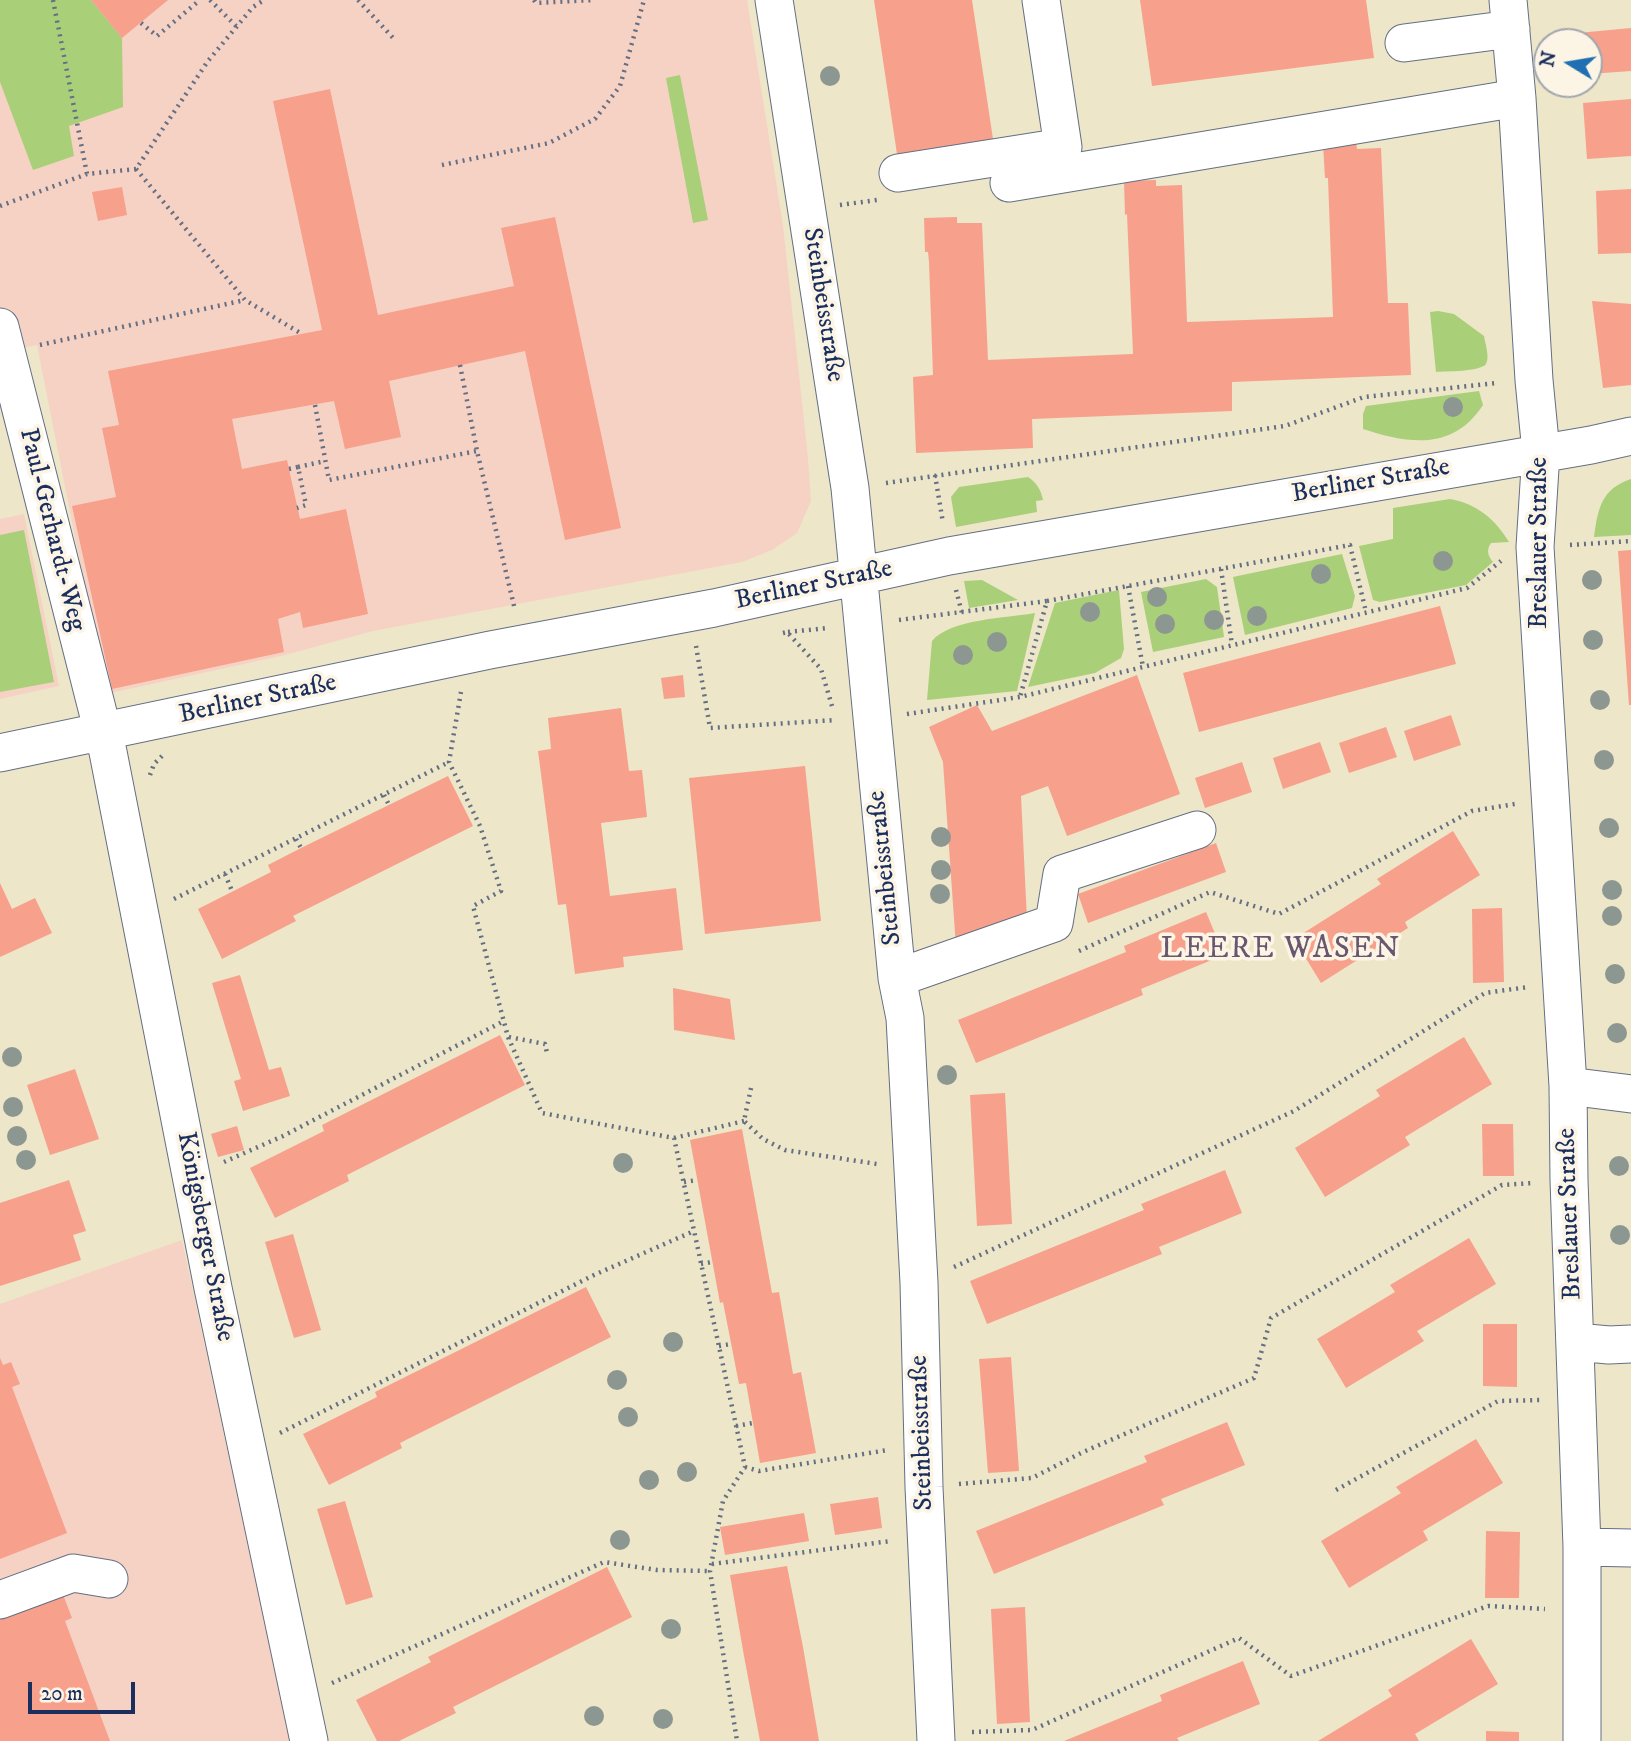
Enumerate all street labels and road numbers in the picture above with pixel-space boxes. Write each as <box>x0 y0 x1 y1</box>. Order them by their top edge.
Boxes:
street label: Steinbeisstraße <box>794 226 850 384</box>
street label: Paul-Gerhardt-Weg <box>11 425 91 635</box>
street label: Berliner Straße <box>1290 453 1452 511</box>
street label: Breslauer Straße <box>1525 457 1557 629</box>
street label: Berliner Straße <box>733 554 895 618</box>
street label: Berliner Straße <box>177 668 339 732</box>
street label: Steinbeisstraße <box>862 789 910 947</box>
street label: Breslauer Straße <box>1552 1127 1590 1301</box>
street label: Königsberger Straße <box>168 1130 240 1344</box>
street label: Steinbeisstraße <box>905 1355 941 1511</box>

